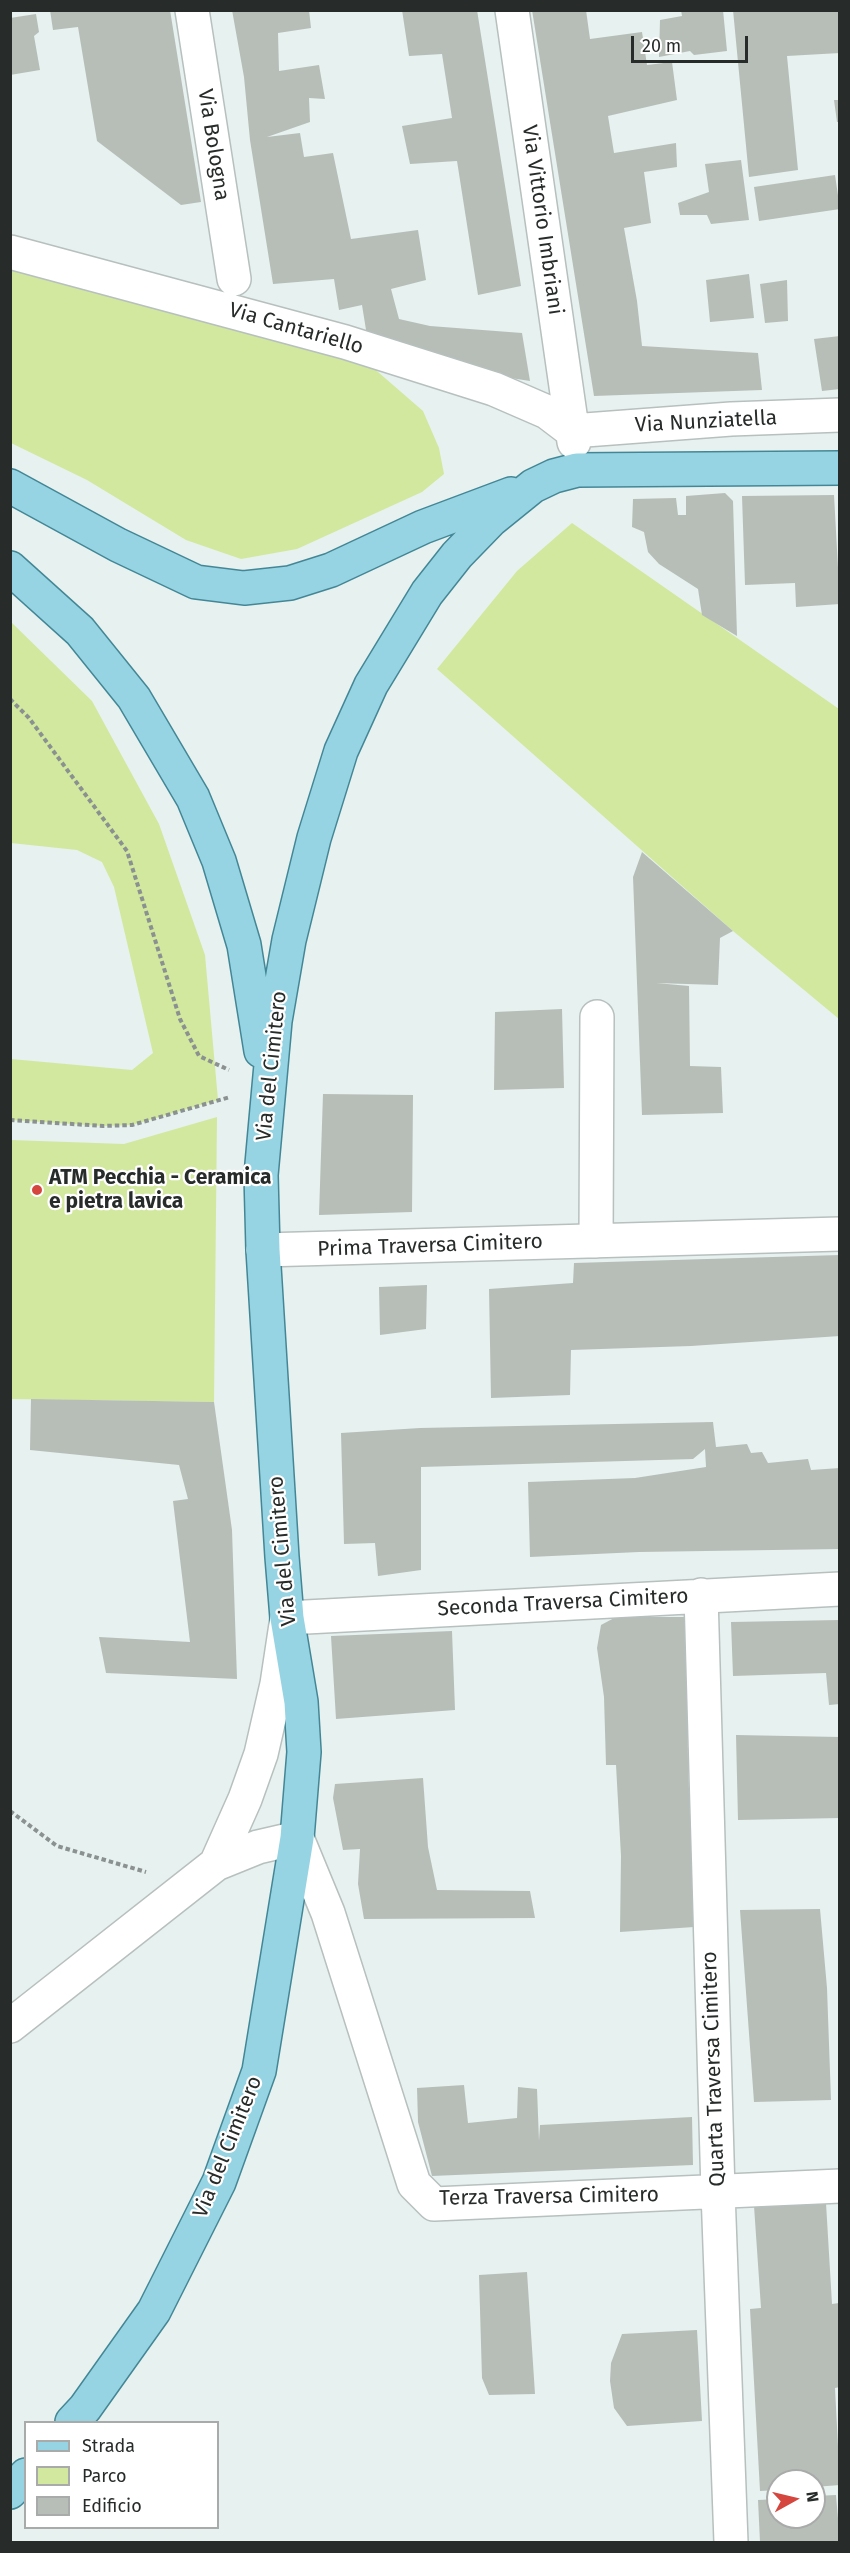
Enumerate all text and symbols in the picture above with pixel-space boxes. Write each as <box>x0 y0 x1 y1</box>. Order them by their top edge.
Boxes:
scale bar <box>634 24 751 62</box>
text: 20 m <box>642 35 681 57</box>
street label: Via Bologna <box>192 87 234 203</box>
street label: Via Vittorio Imbriani <box>516 123 568 317</box>
street label: Via Cantariello <box>226 298 366 360</box>
street label: Via Nunziatella <box>634 406 778 438</box>
street label: Via del Cimitero <box>252 990 292 1142</box>
place label: ATM Pecchia - Ceramica e pietra lavica <box>49 1165 272 1215</box>
marker: ATM Pecchia - Ceramica e pietra lavica <box>30 1183 44 1197</box>
street label: Prima Traversa Cimitero <box>317 1229 543 1263</box>
street label: Via del Cimitero <box>264 1475 302 1627</box>
street label: Seconda Traversa Cimitero <box>437 1584 689 1622</box>
street label: Quarta Traversa Cimitero <box>697 1951 731 2187</box>
street label: Via del Cimitero <box>188 2073 268 2221</box>
street label: Terza Traversa Cimitero <box>439 2182 659 2212</box>
legend <box>24 2421 219 2529</box>
text: Strada <box>82 2435 135 2457</box>
text: Parco <box>82 2465 126 2487</box>
north arrow <box>766 2469 826 2529</box>
text: N <box>802 2490 822 2503</box>
text: Edificio <box>82 2495 142 2517</box>

